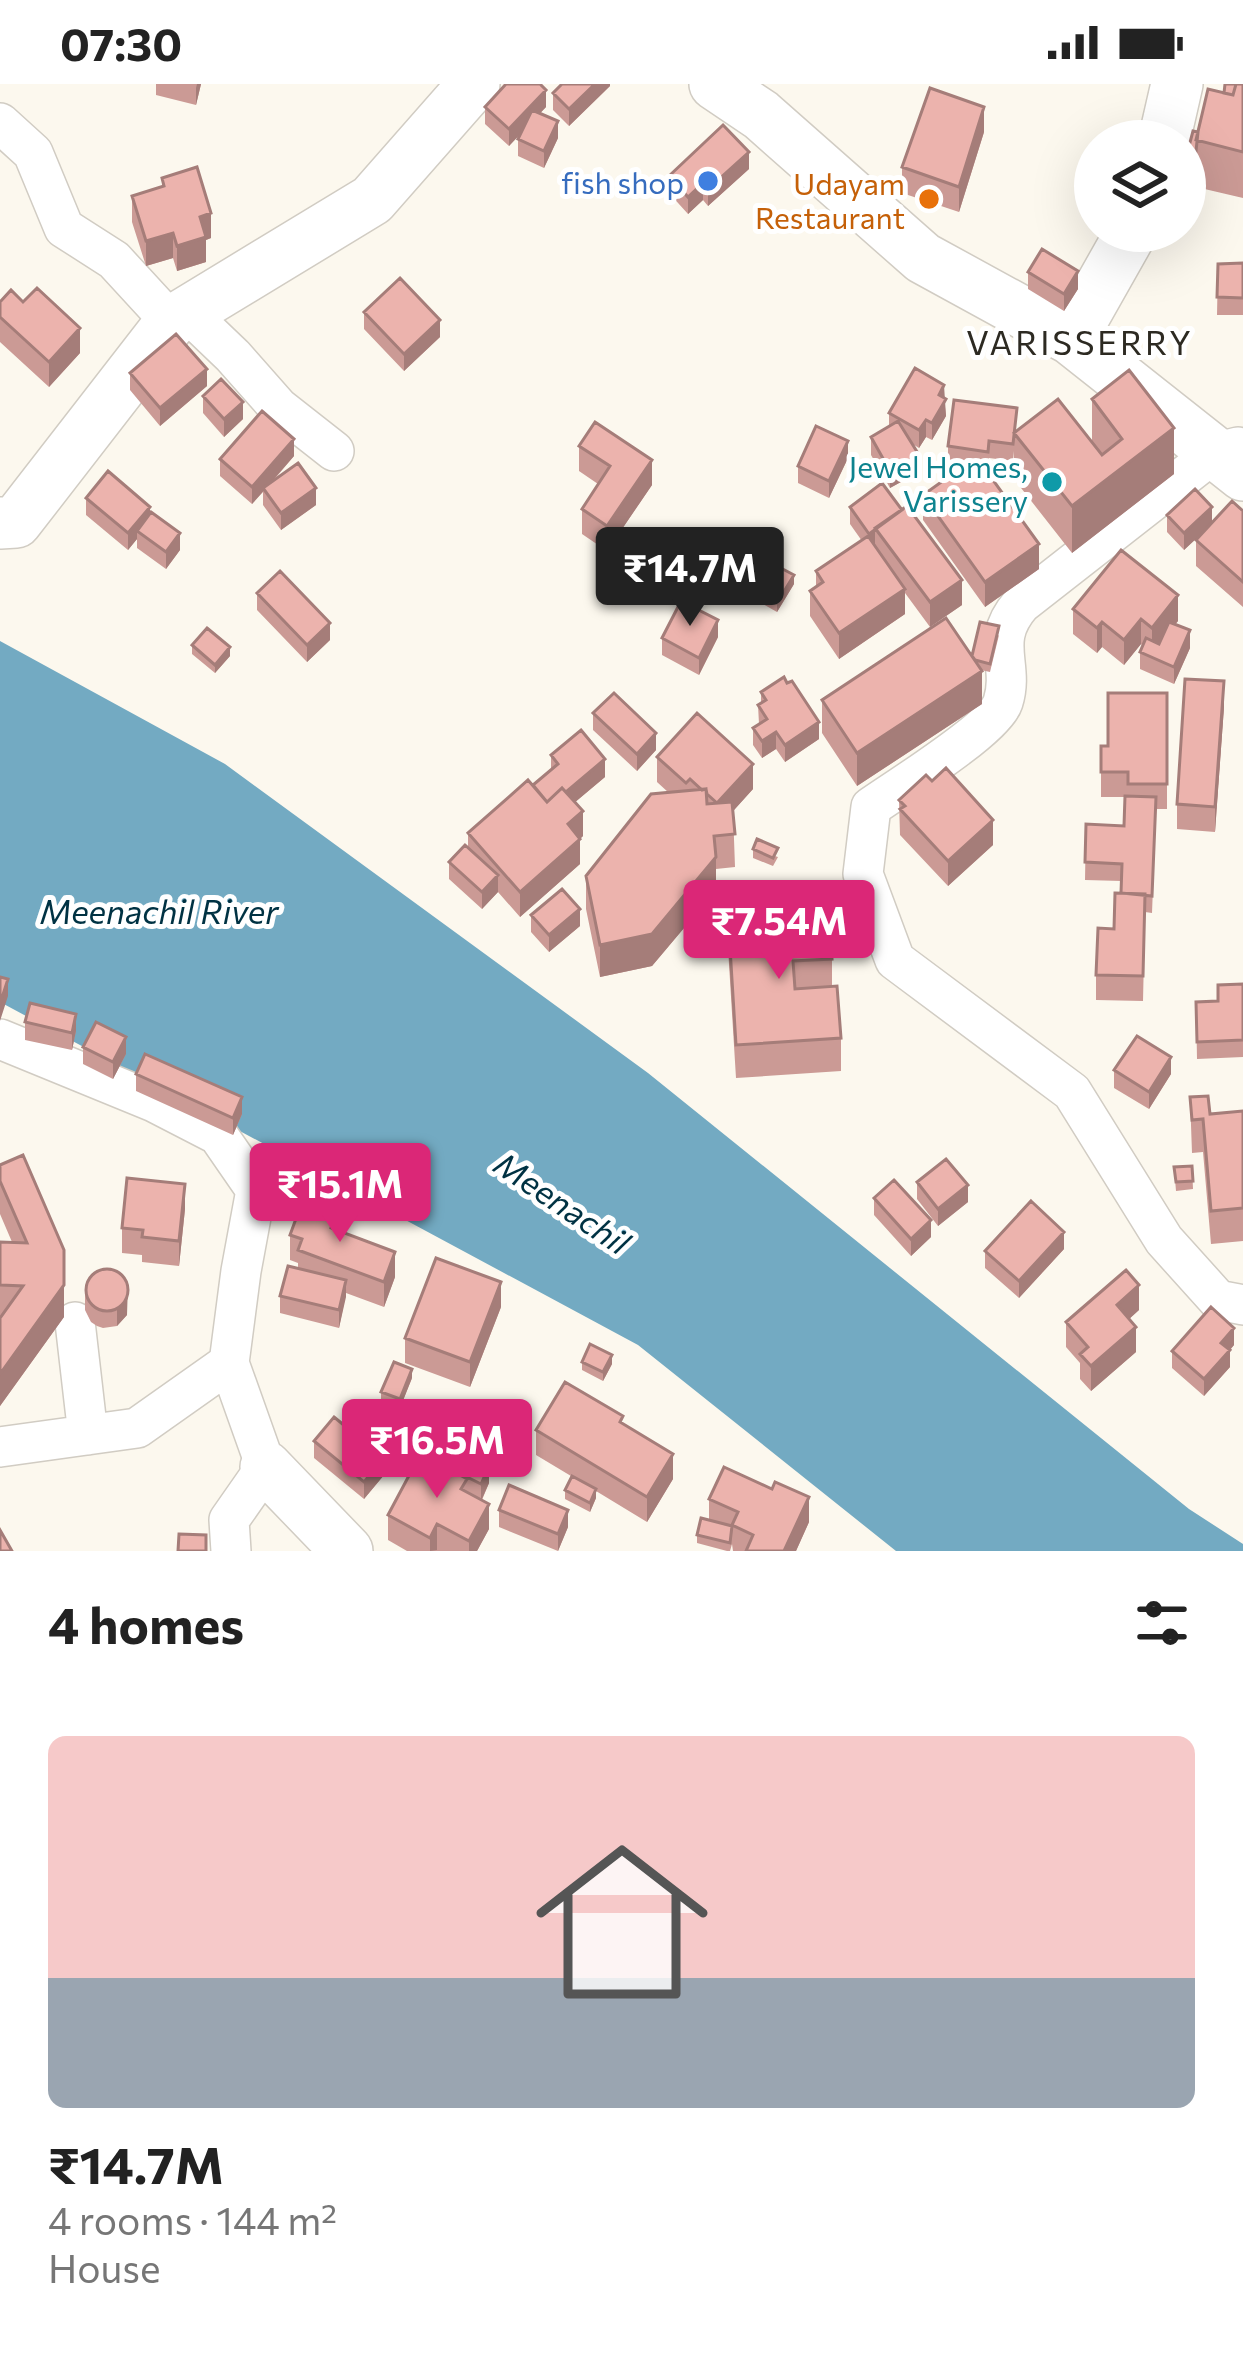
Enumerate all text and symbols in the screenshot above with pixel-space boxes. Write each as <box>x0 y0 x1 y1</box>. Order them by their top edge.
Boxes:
text: 07:30 <box>60 15 182 70</box>
map controls <box>1074 120 1206 252</box>
button: layers <box>1074 120 1206 252</box>
place label: fish shop <box>561 163 684 200</box>
place label: Udayam Restaurant <box>755 164 905 235</box>
marker: fish shop <box>695 168 721 194</box>
marker: Udayam Restaurant <box>916 186 942 212</box>
district label: VARISSERRY <box>966 321 1194 362</box>
place label: Jewel Homes, Varissery <box>848 447 1028 518</box>
marker: Jewel Homes, Varissery <box>1039 469 1065 495</box>
pin: ₹14.7M <box>592 527 788 629</box>
text: ₹14.7M <box>623 542 757 590</box>
pin: ₹7.54M <box>681 880 877 982</box>
water label: Meenachil River <box>40 890 280 931</box>
text: ₹7.54M <box>710 895 848 943</box>
water label: Meenachil <box>487 1142 639 1263</box>
pin: ₹15.1M <box>242 1143 438 1245</box>
text: ₹15.1M <box>277 1158 403 1206</box>
pin: ₹16.5M <box>339 1399 535 1501</box>
text: ₹16.5M <box>369 1414 505 1462</box>
icon: filters <box>1129 1590 1195 1656</box>
text: 4 homes <box>48 1592 244 1655</box>
icon: home <box>514 1814 730 2030</box>
text: ₹14.7M <box>48 2132 224 2195</box>
text: 4 rooms · 144 m² <box>48 2195 337 2243</box>
text: House <box>48 2243 161 2291</box>

